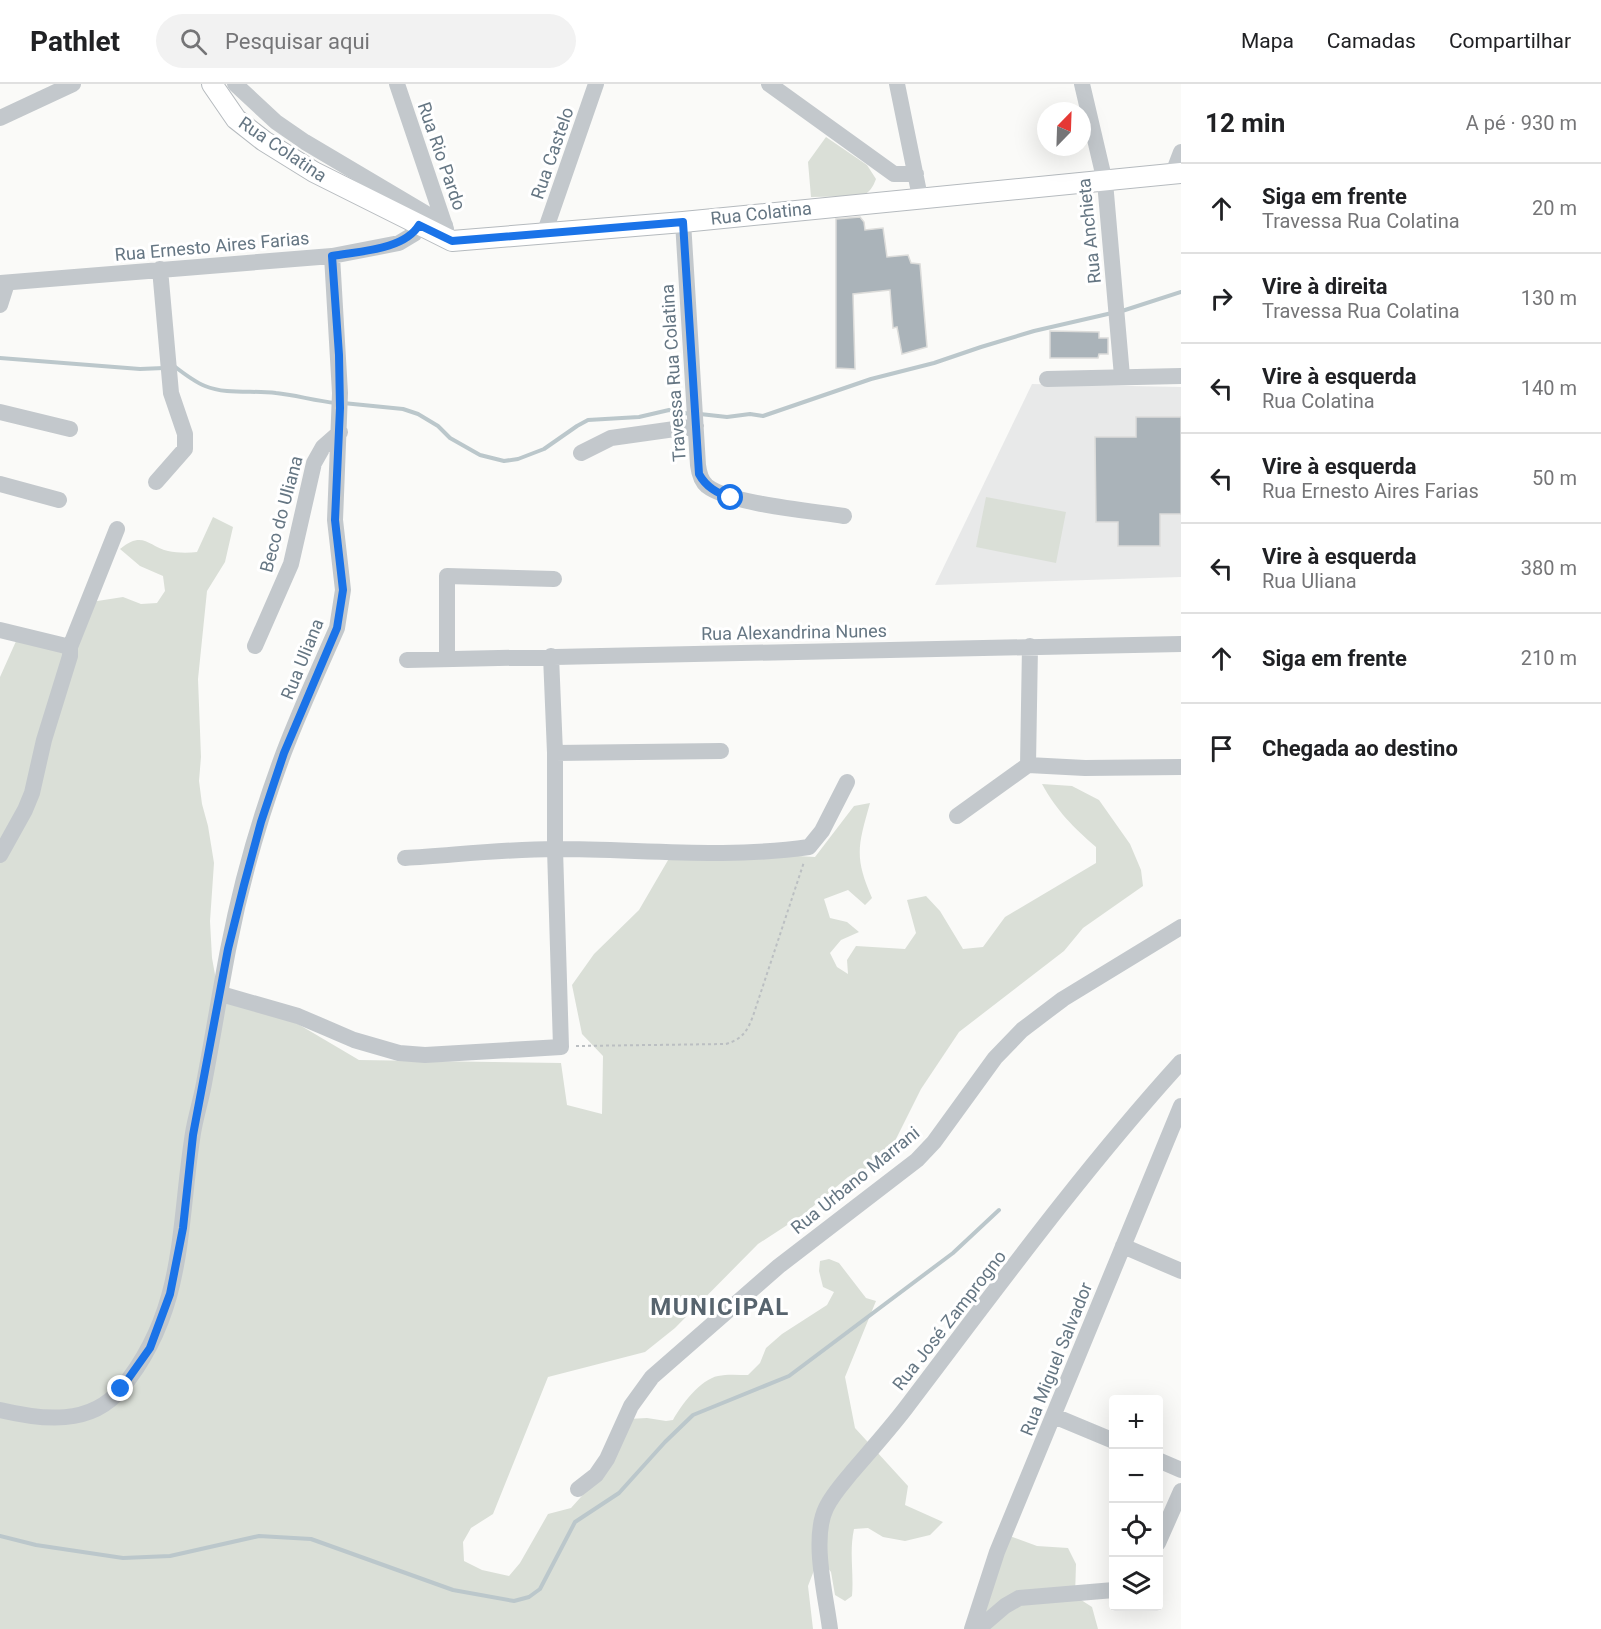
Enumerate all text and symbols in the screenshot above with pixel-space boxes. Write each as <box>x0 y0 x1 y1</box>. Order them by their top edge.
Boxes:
search box <box>156 14 576 68</box>
text: Pathlet <box>30 25 120 58</box>
icon: search <box>177 25 210 58</box>
text: Pesquisar aqui <box>225 29 370 54</box>
text: Mapa <box>1241 29 1294 53</box>
text: Camadas <box>1327 29 1416 53</box>
text: Compartilhar <box>1449 29 1571 53</box>
street label: Rua Rio Pardo <box>414 99 470 213</box>
north arrow <box>1037 102 1091 156</box>
street label: Rua Castelo <box>526 104 578 202</box>
text: 12 min <box>1205 108 1285 138</box>
text: A pé · 930 m <box>1466 111 1577 135</box>
street label: Rua Colatina <box>235 112 331 186</box>
street label: Rua Anchieta <box>1073 177 1105 285</box>
text: Siga em frente <box>1262 184 1407 209</box>
icon: ahead <box>1205 192 1238 225</box>
text: 20 m <box>1532 196 1577 220</box>
street label: Rua Colatina <box>709 197 813 229</box>
text: Travessa Rua Colatina <box>1262 209 1460 233</box>
street label: Rua Ernesto Aires Farias <box>114 227 310 265</box>
text: Vire à direita <box>1262 274 1388 299</box>
icon: right <box>1205 282 1238 315</box>
street label: Travessa Rua Colatina <box>656 284 690 462</box>
text: 130 m <box>1521 286 1577 310</box>
text: Travessa Rua Colatina <box>1262 299 1460 323</box>
text: Vire à esquerda <box>1262 364 1416 389</box>
icon: left <box>1205 372 1238 405</box>
text: 140 m <box>1521 376 1577 400</box>
text: Rua Colatina <box>1262 389 1375 413</box>
street label: Beco do Uliana <box>255 453 307 575</box>
text: Vire à esquerda <box>1262 454 1416 479</box>
icon: left <box>1205 462 1238 495</box>
text: 50 m <box>1532 466 1577 490</box>
text: Rua Ernesto Aires Farias <box>1262 479 1479 503</box>
route start <box>717 484 743 510</box>
text: Vire à esquerda <box>1262 544 1416 569</box>
icon: left <box>1205 552 1238 585</box>
text: 380 m <box>1521 556 1577 580</box>
text: Rua Uliana <box>1262 569 1357 593</box>
street label: Rua Uliana <box>276 616 328 702</box>
street label: Rua Alexandrina Nunes <box>701 620 887 644</box>
icon: ahead <box>1205 642 1238 675</box>
text: Siga em frente <box>1262 646 1407 671</box>
text: 210 m <box>1521 646 1577 670</box>
icon: arrive <box>1205 732 1238 765</box>
text: Chegada ao destino <box>1262 736 1458 761</box>
street label: Rua Urbano Marrani <box>787 1122 923 1238</box>
street label: Rua José Zamprogno <box>888 1246 1010 1394</box>
street label: Rua Miguel Salvador <box>1016 1279 1096 1439</box>
district label: MUNICIPAL <box>650 1293 790 1321</box>
route end <box>107 1375 133 1401</box>
map controls <box>1109 1395 1163 1611</box>
button: + <box>1109 1395 1163 1449</box>
button: − <box>1109 1449 1163 1503</box>
button: locate <box>1109 1503 1163 1557</box>
button: layers <box>1109 1557 1163 1611</box>

